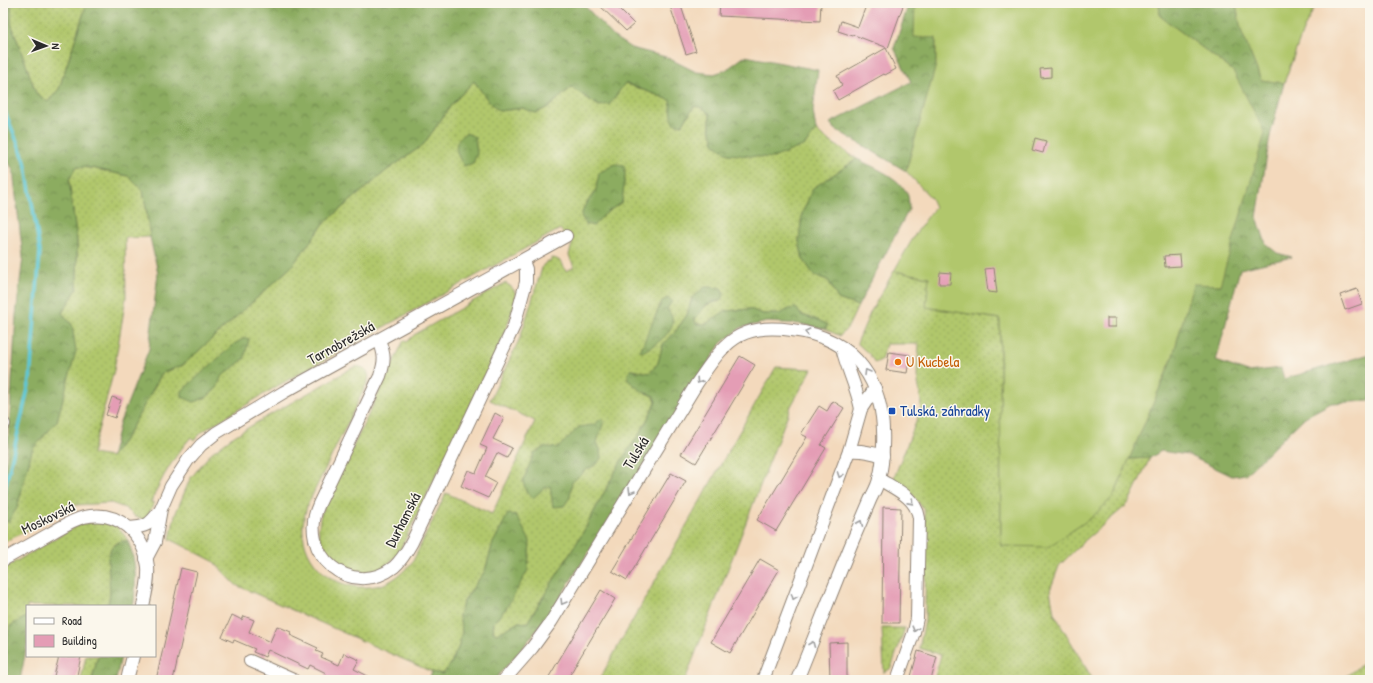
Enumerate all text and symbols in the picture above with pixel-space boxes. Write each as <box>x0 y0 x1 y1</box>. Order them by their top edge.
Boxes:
north arrow <box>26 26 66 66</box>
text: N <box>49 43 63 50</box>
street label: Tarnobrežská <box>303 315 378 370</box>
one-way arrow <box>803 329 810 337</box>
place label: U Kucbela <box>906 351 960 372</box>
marker: U Kucbela <box>893 357 903 367</box>
one-way arrow <box>864 369 872 376</box>
one-way arrow <box>697 376 704 383</box>
place label: Tulská, záhradky <box>900 400 990 421</box>
marker: Tulská, záhradky <box>887 406 897 416</box>
street label: Tulská <box>617 432 654 473</box>
one-way arrow <box>836 471 844 478</box>
one-way arrow <box>628 487 636 494</box>
street label: Durhamská <box>380 489 425 551</box>
street label: Moskovská <box>18 496 78 539</box>
one-way arrow <box>906 497 913 504</box>
one-way arrow <box>856 520 864 527</box>
one-way arrow <box>791 593 799 600</box>
one-way arrow <box>561 598 568 605</box>
legend <box>26 605 156 657</box>
text: Road <box>62 612 82 629</box>
one-way arrow <box>911 625 920 632</box>
text: Building <box>62 632 97 649</box>
one-way arrow <box>807 640 815 647</box>

